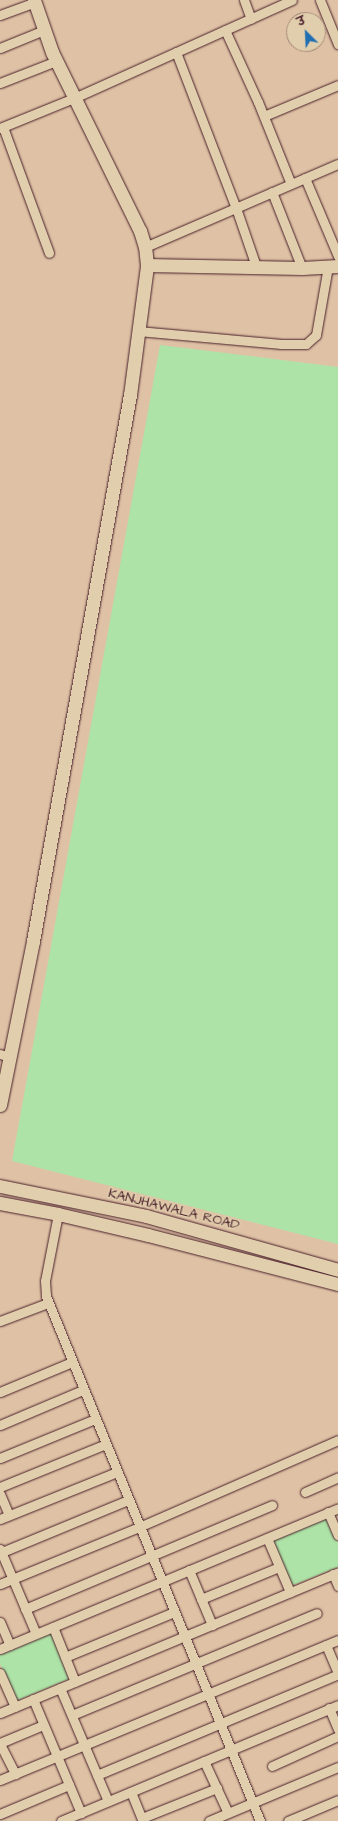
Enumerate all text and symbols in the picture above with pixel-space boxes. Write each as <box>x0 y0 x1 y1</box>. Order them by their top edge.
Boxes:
north arrow <box>286 12 326 52</box>
text: उ <box>295 13 308 30</box>
street label: KANJHAWALA ROAD <box>107 1185 241 1233</box>

